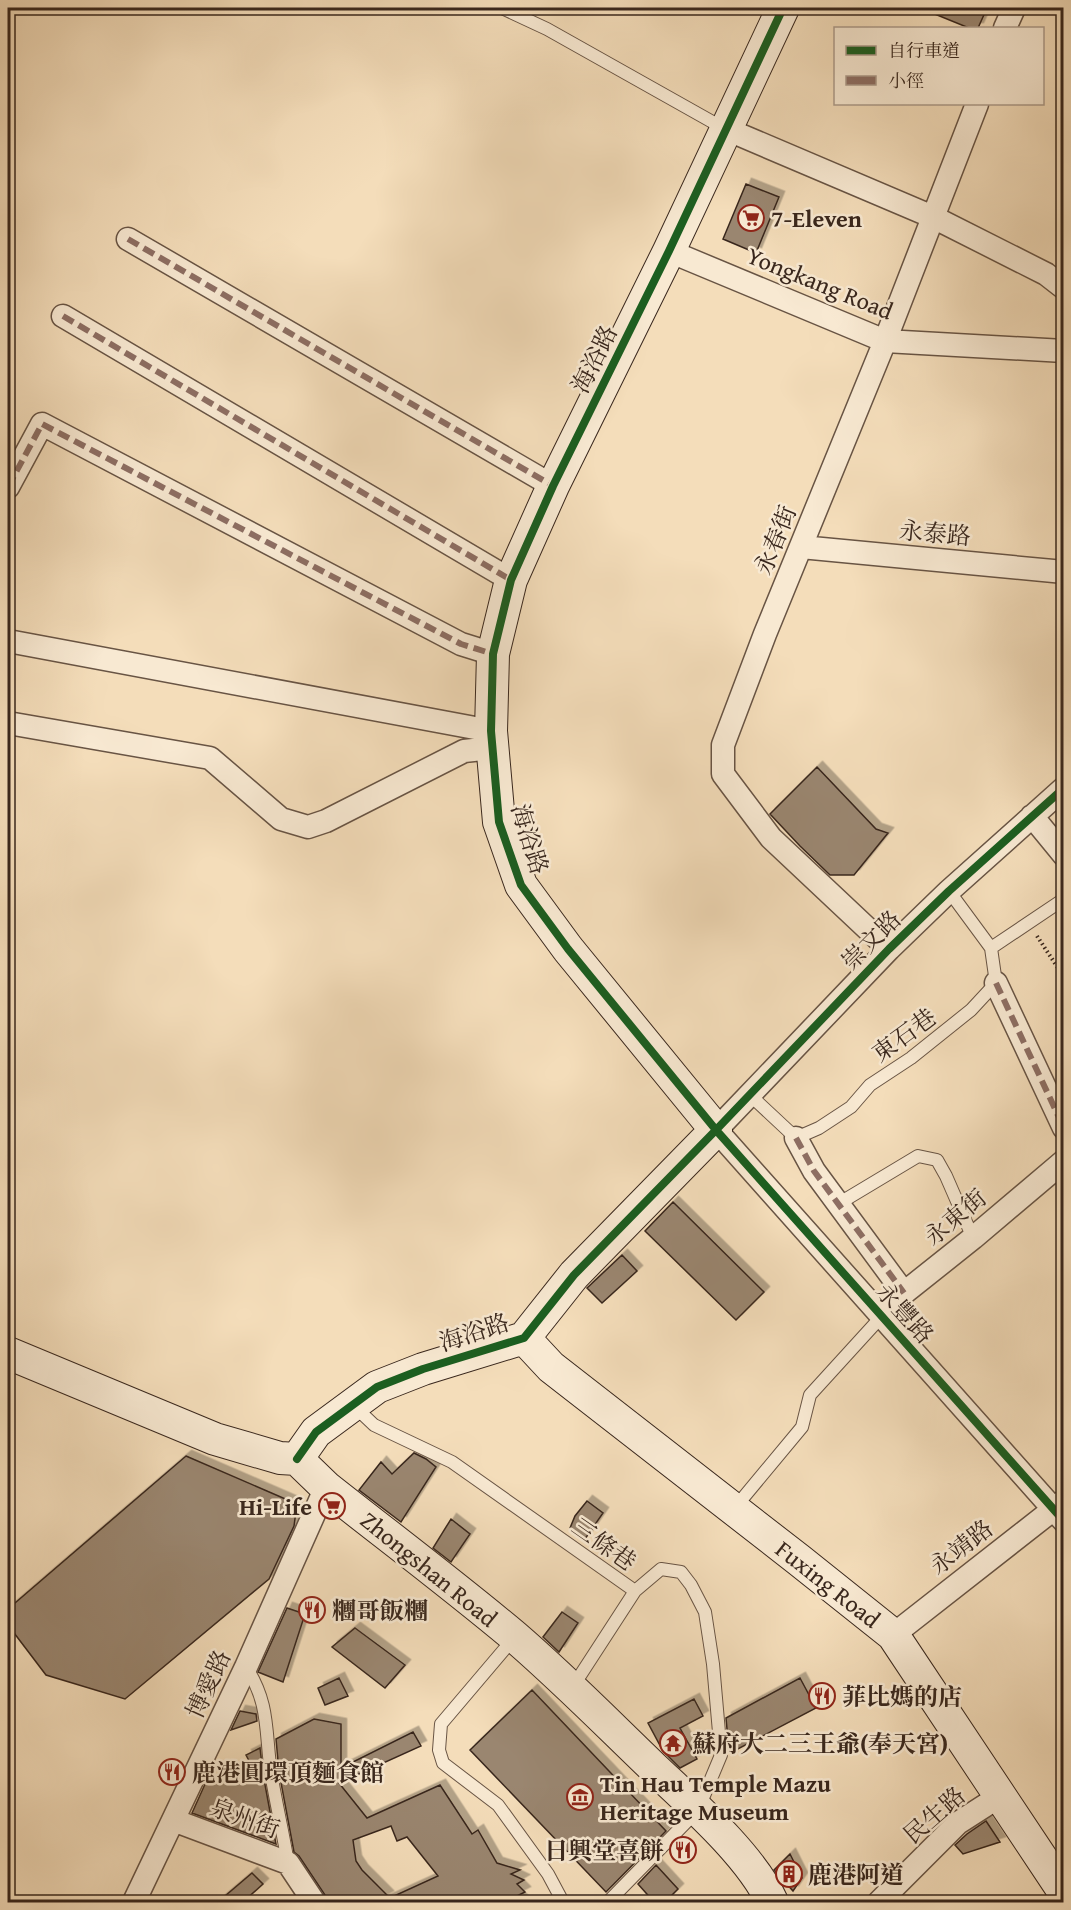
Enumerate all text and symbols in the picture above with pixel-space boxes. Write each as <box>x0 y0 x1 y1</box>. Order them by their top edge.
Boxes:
legend <box>834 27 1044 105</box>
text: 自行車道 <box>888 37 960 64</box>
text: 小徑 <box>888 67 924 94</box>
place label: 7-Eleven <box>771 201 862 236</box>
supermarket icon: 7-Eleven <box>736 203 766 233</box>
street label: Yongkang Road <box>742 238 899 328</box>
street label: 海浴路 <box>562 319 626 399</box>
street label: 永春街 <box>745 500 805 580</box>
street label: 永泰路 <box>898 512 972 554</box>
street label: 海浴路 <box>503 799 557 879</box>
street label: 崇文路 <box>833 902 909 978</box>
street label: 東石巷 <box>865 1000 943 1070</box>
street label: 永東街 <box>916 1180 994 1254</box>
street label: 永豐路 <box>868 1275 942 1351</box>
street label: 海浴路 <box>434 1304 514 1360</box>
place label: Hi-Life <box>239 1489 312 1524</box>
supermarket icon: Hi-Life <box>317 1491 347 1521</box>
street label: Zhongshan Road <box>353 1503 505 1635</box>
street label: 三條巷 <box>564 1509 644 1579</box>
street label: 永靖路 <box>922 1511 1000 1583</box>
street label: Fuxing Road <box>768 1532 888 1636</box>
place label: 糰哥飯糰 <box>332 1593 428 1628</box>
restaurant icon: 糰哥飯糰 <box>297 1595 327 1625</box>
street label: 博愛路 <box>177 1644 239 1724</box>
place label: 菲比媽的店 <box>842 1679 962 1714</box>
restaurant icon: 菲比媽的店 <box>807 1681 837 1711</box>
place label: 蘇府大二三王爺(奉天宮) <box>692 1726 948 1761</box>
temple icon: 蘇府大二三王爺(奉天宮) <box>658 1728 688 1758</box>
place label: 鹿港圓環頂麵食館 <box>192 1755 384 1790</box>
restaurant icon: 鹿港圓環頂麵食館 <box>157 1757 187 1787</box>
place label: Tin Hau Temple Mazu Heritage Museum <box>600 1766 831 1829</box>
street label: 民生路 <box>895 1778 973 1852</box>
museum icon: Tin Hau Temple Mazu Heritage Museum <box>565 1782 595 1812</box>
street label: 泉州街 <box>205 1789 285 1847</box>
place label: 日興堂喜餅 <box>544 1833 664 1868</box>
restaurant icon: 日興堂喜餅 <box>668 1835 698 1865</box>
place label: 鹿港阿道 <box>808 1857 904 1892</box>
building icon: 鹿港阿道 <box>774 1859 804 1889</box>

